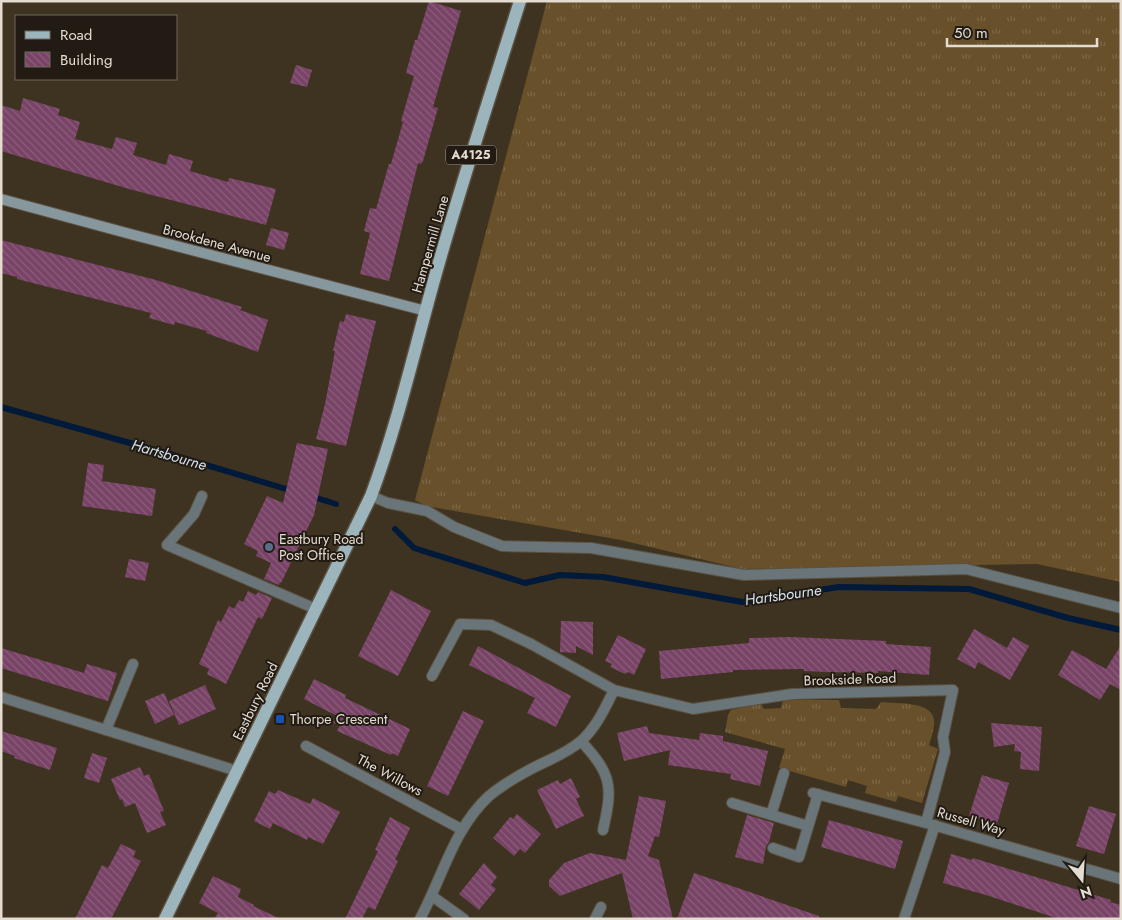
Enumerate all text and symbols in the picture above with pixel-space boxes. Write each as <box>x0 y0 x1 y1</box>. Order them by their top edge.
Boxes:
legend <box>15 15 178 80</box>
scale bar <box>947 15 1097 47</box>
text: 50 m <box>954 22 988 44</box>
text: Road <box>60 24 92 46</box>
text: Building <box>60 49 112 71</box>
road number: A4125 <box>446 146 496 164</box>
street label: Hampermill Lane <box>407 193 453 295</box>
street label: Brookdene Avenue <box>161 219 273 267</box>
water label: Hartsbourne <box>129 434 210 476</box>
place label: Eastbury Road Post Office <box>279 529 364 565</box>
marker: Eastbury Road Post Office <box>263 541 275 553</box>
water label: Hartsbourne <box>743 579 823 611</box>
street label: Eastbury Road <box>227 659 283 743</box>
street label: Brookside Road <box>803 667 897 691</box>
place label: Thorpe Crescent <box>290 709 388 729</box>
marker: Thorpe Crescent <box>274 713 286 725</box>
street label: The Willows <box>354 749 427 801</box>
street label: Russell Way <box>935 802 1008 840</box>
north arrow <box>1057 855 1107 905</box>
text: N <box>1078 881 1094 904</box>

